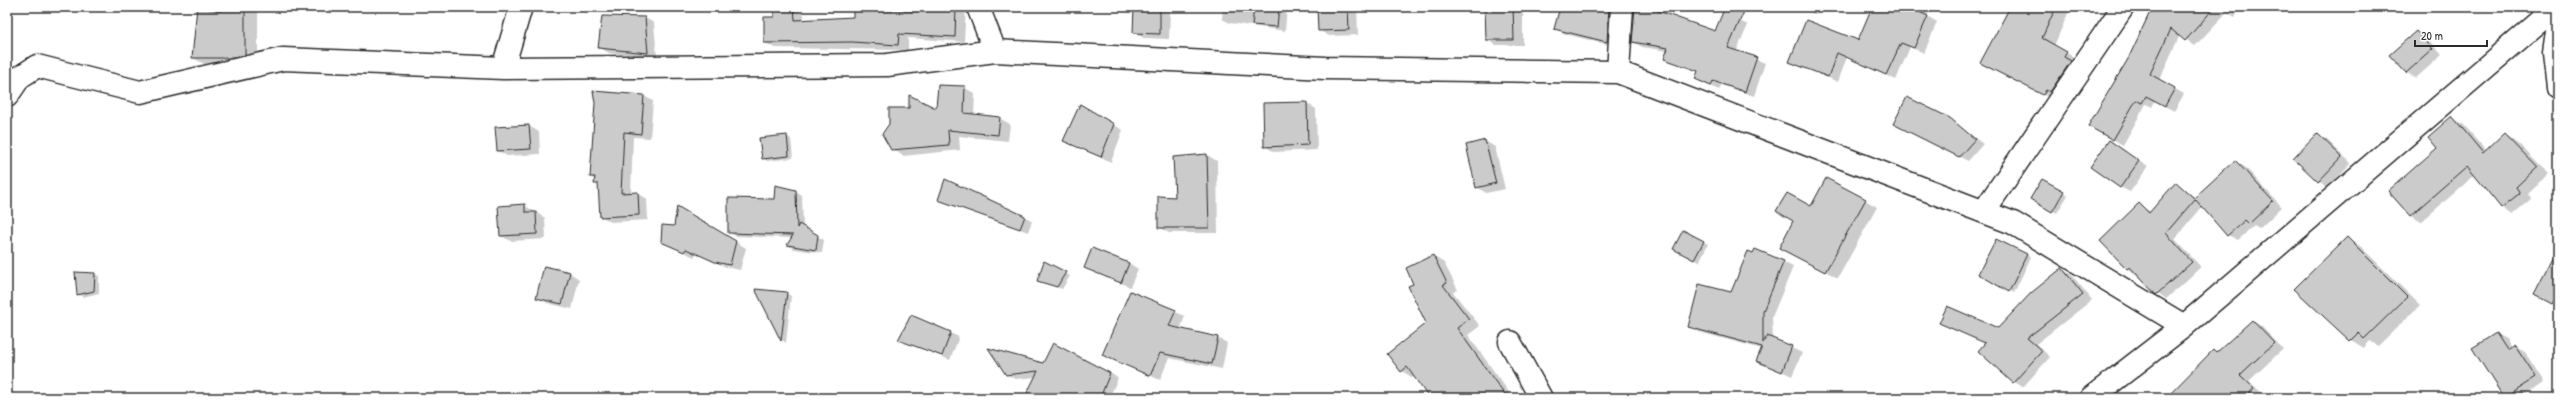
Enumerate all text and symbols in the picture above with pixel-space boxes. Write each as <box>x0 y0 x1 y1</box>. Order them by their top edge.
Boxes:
scale bar <box>2415 22 2487 48</box>
text: 20 m <box>2421 27 2443 44</box>

